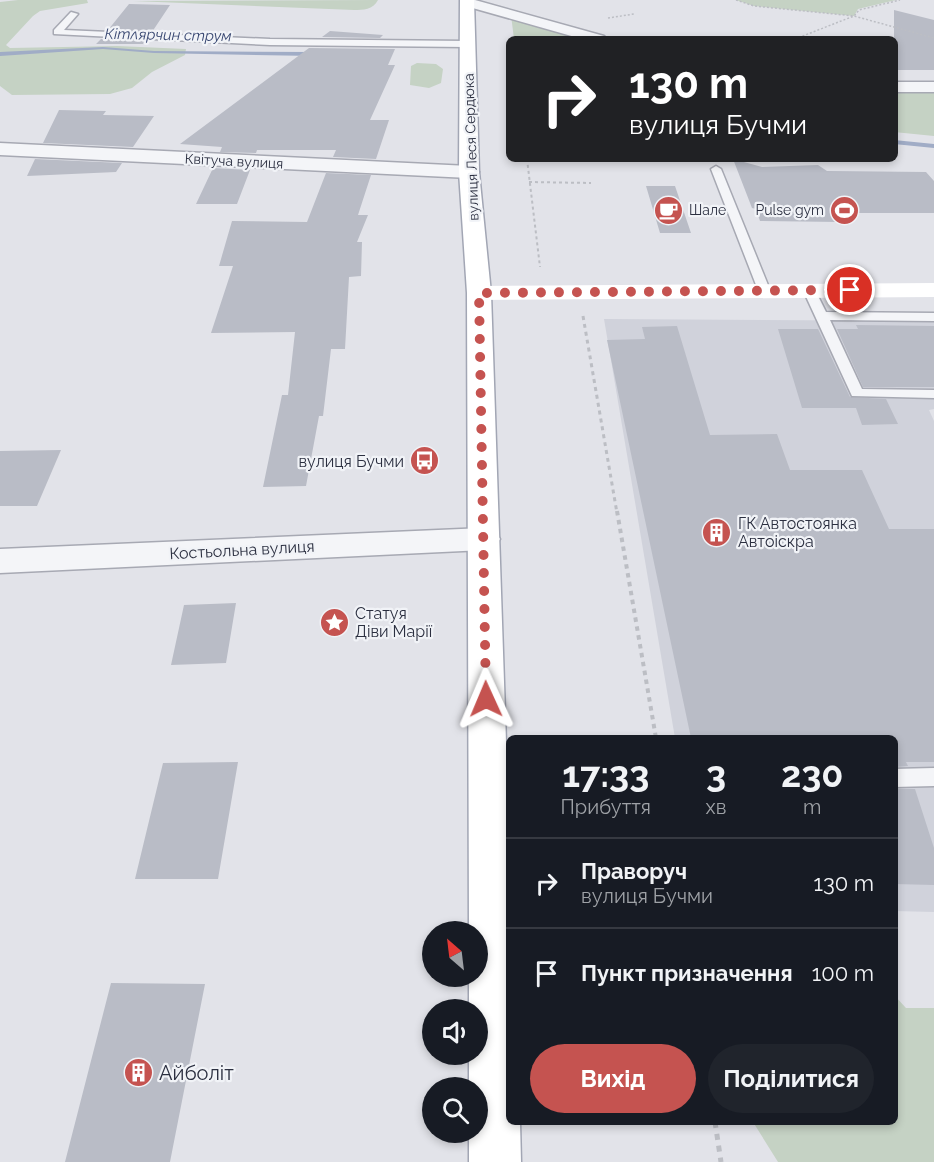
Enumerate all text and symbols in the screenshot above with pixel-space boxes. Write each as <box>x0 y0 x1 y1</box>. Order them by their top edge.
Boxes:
water label: Кітлярчин струм <box>105 25 232 45</box>
text: 130 m <box>629 59 748 108</box>
icon: right <box>530 60 608 138</box>
street label: вулиця Леся Сердюка <box>460 73 482 221</box>
text: вулиця Бучми <box>629 109 807 140</box>
street label: Квітуча вулиця <box>184 150 284 172</box>
cafe icon: Шале <box>652 194 684 226</box>
sports icon: Pulse gym <box>829 194 861 226</box>
place label: Шале <box>689 202 726 218</box>
place label: Pulse gym <box>756 202 824 218</box>
pin <box>824 264 875 315</box>
icon: arrive <box>833 273 866 306</box>
bus stop icon: вулиця Бучми <box>409 445 441 477</box>
place label: вулиця Бучми <box>298 452 404 471</box>
place label: ГК Автостоянка Автоіскра <box>738 514 857 551</box>
building icon: ГК Автостоянка Автоіскра <box>701 516 733 548</box>
street label: Костьольна вулиця <box>169 537 315 563</box>
place label: Статуя Діви Марії <box>355 604 433 641</box>
place icon: Статуя Діви Марії <box>318 606 350 638</box>
position arrow <box>454 667 518 731</box>
text: 17:33 <box>562 753 649 795</box>
text: 3 <box>706 753 726 795</box>
text: 230 <box>781 753 843 795</box>
text: Прибуття <box>561 795 651 819</box>
text: хв <box>706 795 726 819</box>
text: m <box>803 795 821 819</box>
text: Праворуч <box>581 858 687 884</box>
icon: right <box>530 867 563 900</box>
text: 130 m <box>814 870 874 896</box>
text: вулиця Бучми <box>581 884 713 908</box>
north arrow <box>422 921 488 987</box>
map controls <box>422 921 488 1143</box>
icon: arrive <box>530 957 563 990</box>
text: Пункт призначення <box>581 960 793 986</box>
text: 100 m <box>812 960 874 986</box>
button: sound <box>422 999 488 1065</box>
button: Вихід <box>530 1044 696 1113</box>
button: Поділитися <box>708 1044 874 1113</box>
building icon: Айболіт <box>122 1057 154 1089</box>
place label: Айболіт <box>159 1061 234 1085</box>
button: search <box>422 1077 488 1143</box>

